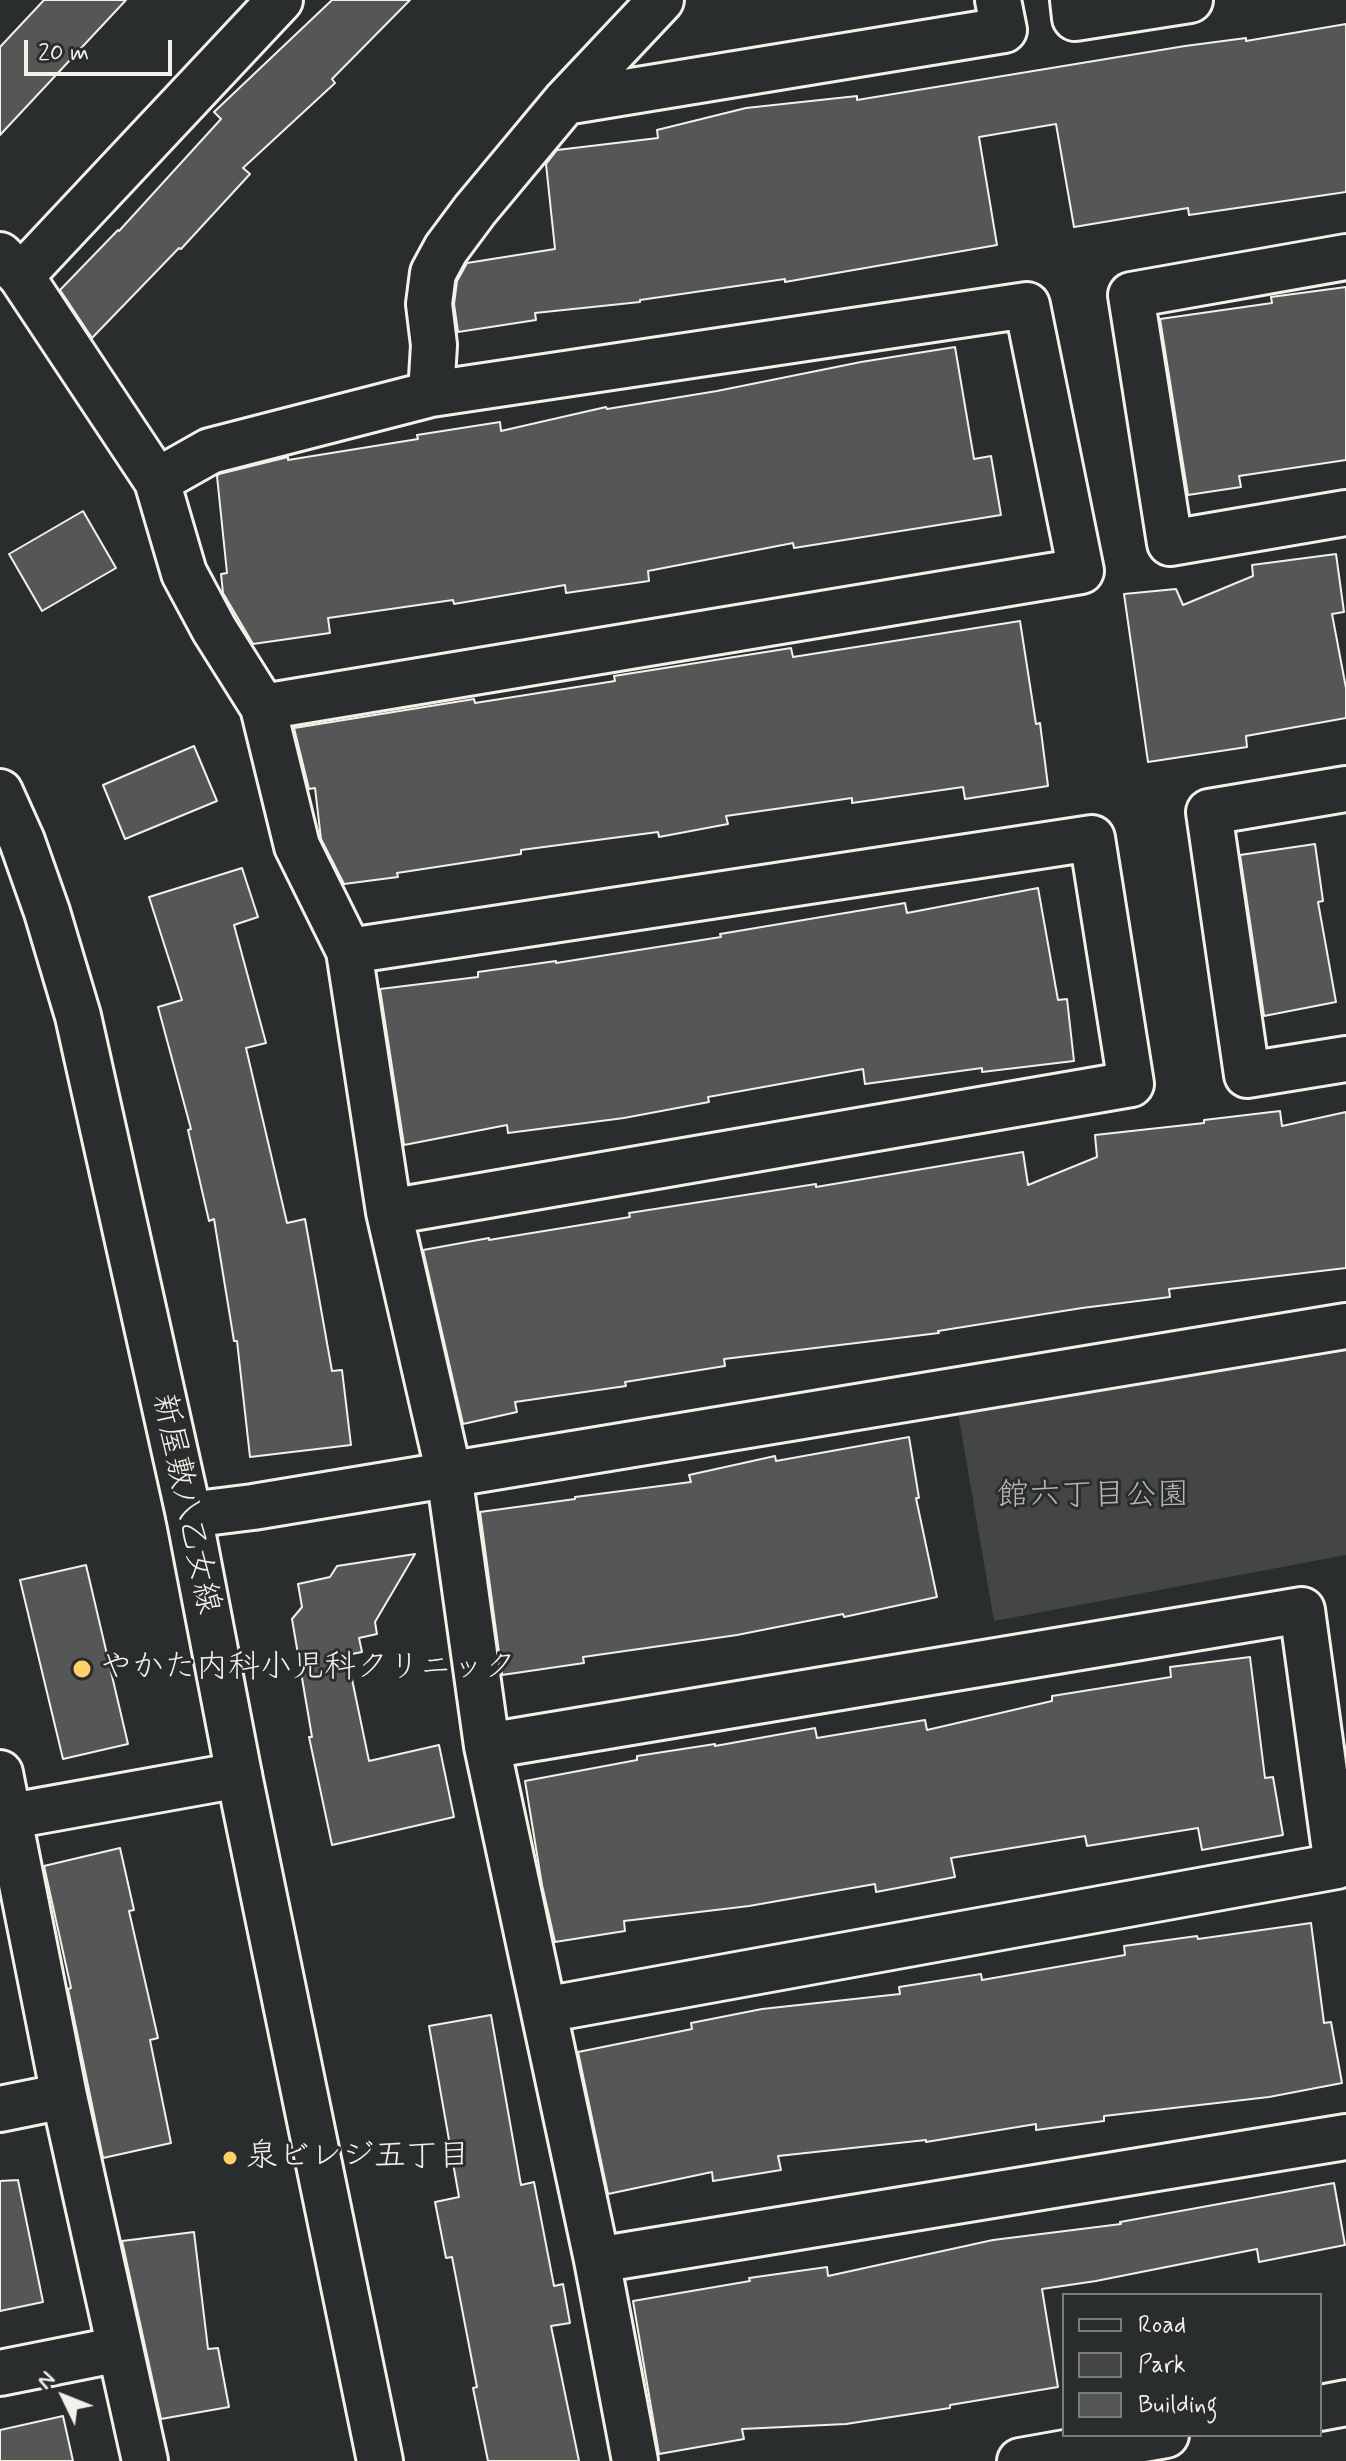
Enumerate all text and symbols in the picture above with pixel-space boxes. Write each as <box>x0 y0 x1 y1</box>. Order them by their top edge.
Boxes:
scale bar <box>28 24 176 74</box>
text: 20 m <box>38 38 89 69</box>
street label: 新屋敷八乙女線 <box>142 1390 226 1618</box>
park label: 館六丁目公園 <box>997 1478 1189 1516</box>
place label: やかた内科小児科クリニック <box>100 1650 516 1688</box>
marker: やかた内科小児科クリニック <box>71 1658 93 1680</box>
place label: 泉ビレジ五丁目 <box>246 2139 470 2177</box>
marker: 泉ビレジ五丁目 <box>221 2149 239 2167</box>
legend <box>1062 2293 1322 2437</box>
text: Road <box>1138 2310 1186 2341</box>
text: Park <box>1138 2350 1186 2381</box>
north arrow <box>24 2357 104 2437</box>
text: N <box>31 2366 62 2396</box>
text: Building <box>1138 2390 1218 2421</box>

